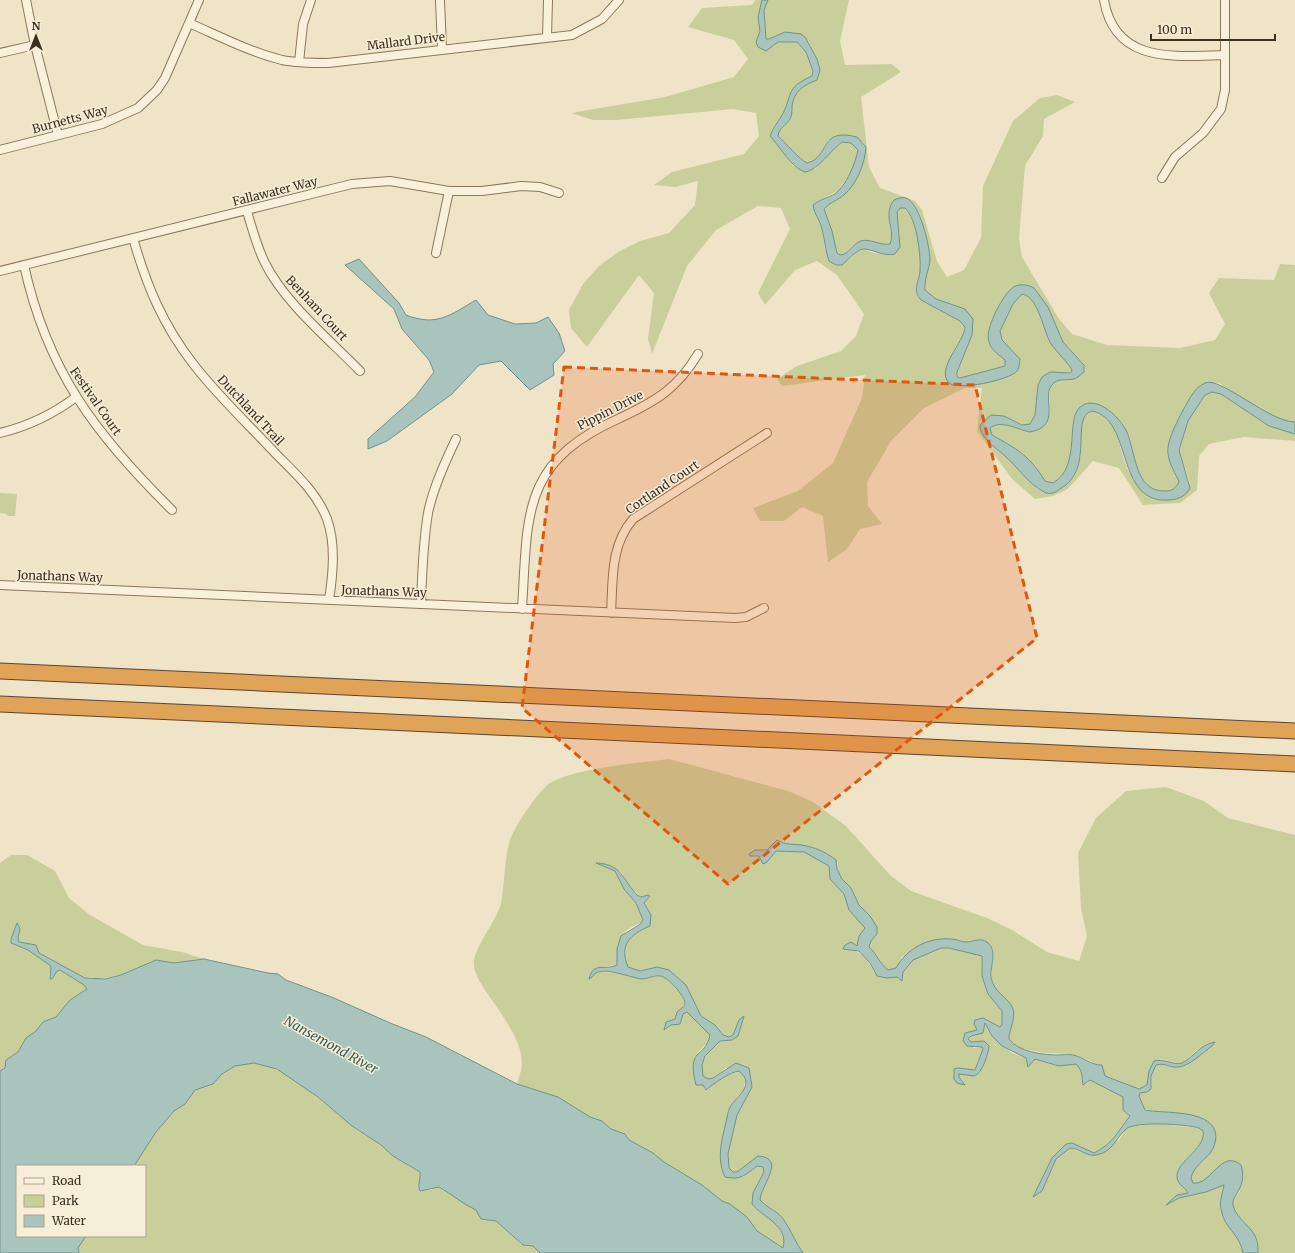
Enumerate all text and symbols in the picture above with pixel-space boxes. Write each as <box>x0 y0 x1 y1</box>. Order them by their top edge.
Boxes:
north arrow <box>16 16 56 56</box>
scale bar <box>1151 16 1275 42</box>
text: N <box>32 19 41 33</box>
text: 100 m <box>1157 22 1192 37</box>
street label: Mallard Drive <box>366 29 446 53</box>
street label: Burnetts Way <box>30 102 110 136</box>
street label: Fallawater Way <box>231 173 319 209</box>
street label: Benham Court <box>283 272 351 344</box>
street label: Festival Court <box>67 364 125 438</box>
street label: Dutchland Trail <box>215 372 288 448</box>
street label: Pippin Drive <box>575 387 645 433</box>
street label: Cortland Court <box>623 457 702 517</box>
street label: Jonathans Way <box>16 567 103 585</box>
street label: Jonathans Way <box>340 582 427 600</box>
water label: Nansemond River <box>281 1012 381 1078</box>
legend <box>16 1165 146 1237</box>
text: Road <box>52 1173 81 1188</box>
text: Park <box>52 1193 79 1208</box>
text: Water <box>51 1213 87 1228</box>

